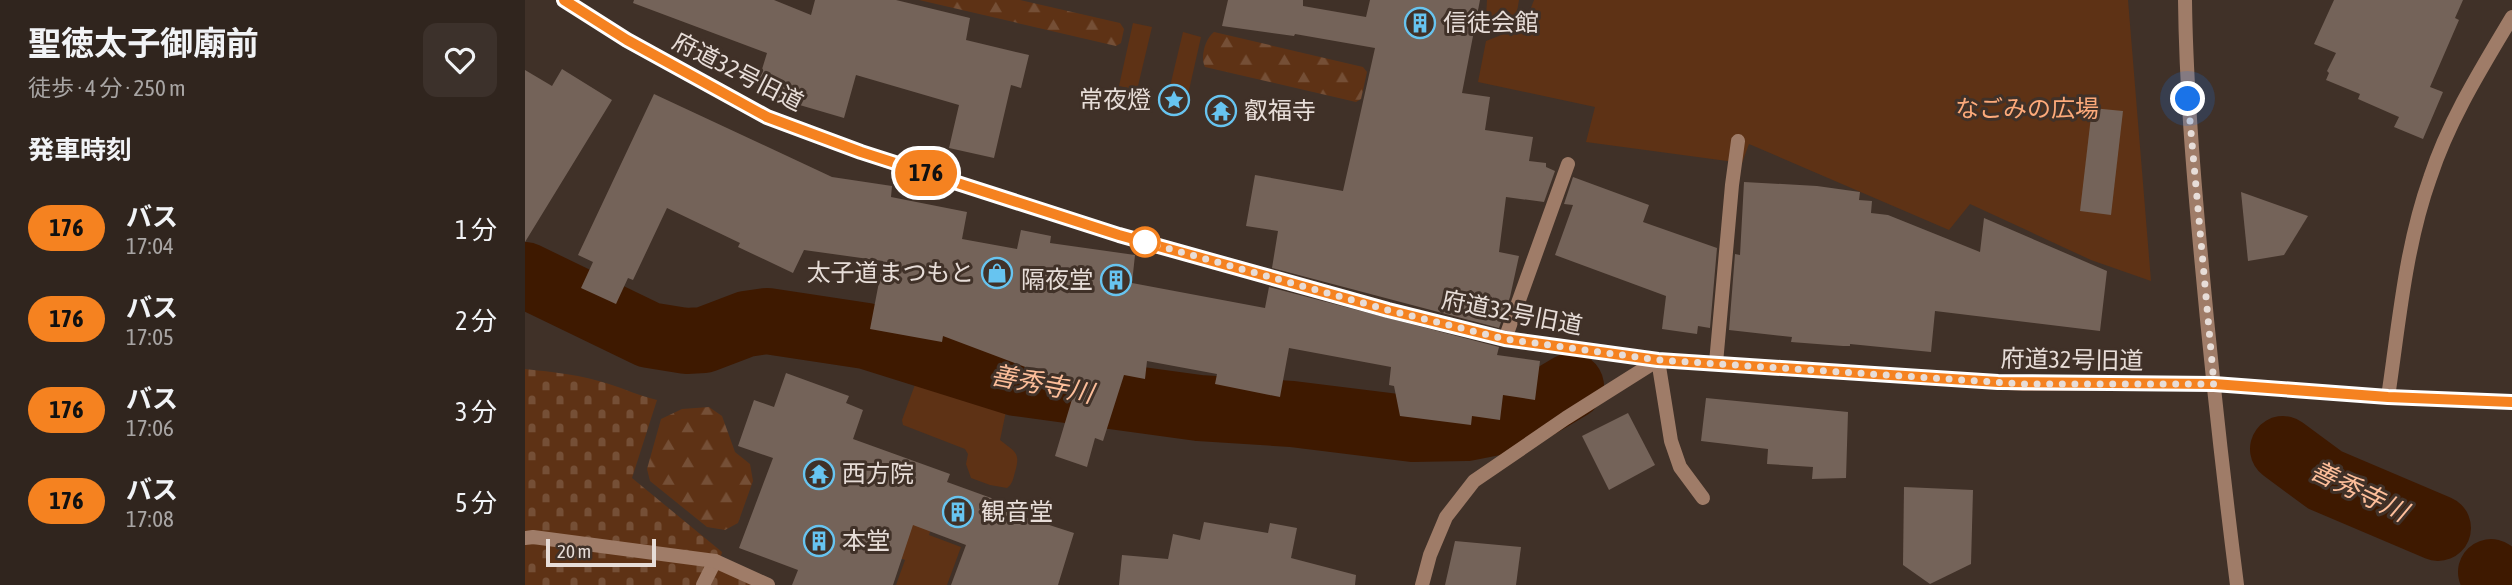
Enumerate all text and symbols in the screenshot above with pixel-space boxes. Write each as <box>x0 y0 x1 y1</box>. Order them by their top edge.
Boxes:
building icon: 信徒会館 <box>1403 6 1437 40</box>
place label: 信徒会館 <box>1443 9 1539 36</box>
button: heart <box>423 23 497 97</box>
text: 聖徳太子御廟前 <box>28 24 259 62</box>
street label: 府道32号旧道 <box>669 27 808 116</box>
text: 徒歩 · 4 分 · 250 m <box>28 75 186 101</box>
your location <box>2170 81 2205 116</box>
place icon: 常夜燈 <box>1157 83 1191 117</box>
place label: 常夜燈 <box>1079 86 1151 113</box>
temple icon: 叡福寺 <box>1204 94 1238 128</box>
park label: なごみの広場 <box>1955 95 2099 122</box>
place label: 叡福寺 <box>1244 97 1316 124</box>
text: 発車時刻 <box>28 135 132 165</box>
line badge: 176 <box>886 150 966 196</box>
text: 176 <box>909 159 943 186</box>
text: バス <box>126 202 178 232</box>
text: 176 <box>50 214 83 241</box>
text: 1 分 <box>455 215 497 245</box>
unlabelled marker <box>1130 227 1160 257</box>
text: 17:04 <box>126 233 174 259</box>
shop icon: 太子道まつもと <box>980 256 1014 290</box>
place label: 太子道まつもと <box>806 259 974 286</box>
building icon: 隔夜堂 <box>1099 263 1133 297</box>
place label: 隔夜堂 <box>1021 266 1093 293</box>
street label: 府道32号旧道 <box>1440 286 1585 339</box>
text: バス <box>126 293 178 323</box>
text: 176 <box>50 305 83 332</box>
text: 2 分 <box>455 306 497 336</box>
text: 17:05 <box>126 324 174 350</box>
street label: 府道32号旧道 <box>2001 345 2144 374</box>
water label: 善秀寺川 <box>988 359 1099 409</box>
text: バス <box>126 384 178 414</box>
text: 176 <box>50 396 83 423</box>
text: 3 分 <box>455 397 497 427</box>
text: 17:06 <box>126 415 174 441</box>
water label: 善秀寺川 <box>2306 455 2415 529</box>
temple icon: 西方院 <box>802 457 836 491</box>
place label: 西方院 <box>842 460 914 487</box>
text: バス <box>126 475 178 505</box>
text: 176 <box>50 487 83 514</box>
text: 5 分 <box>455 488 497 518</box>
building icon: 観音堂 <box>941 495 975 529</box>
place label: 観音堂 <box>981 498 1053 525</box>
text: 17:08 <box>126 506 174 532</box>
building icon: 本堂 <box>802 524 836 558</box>
place label: 本堂 <box>842 527 890 554</box>
scale bar <box>546 536 656 568</box>
text: 20 m <box>557 540 591 562</box>

